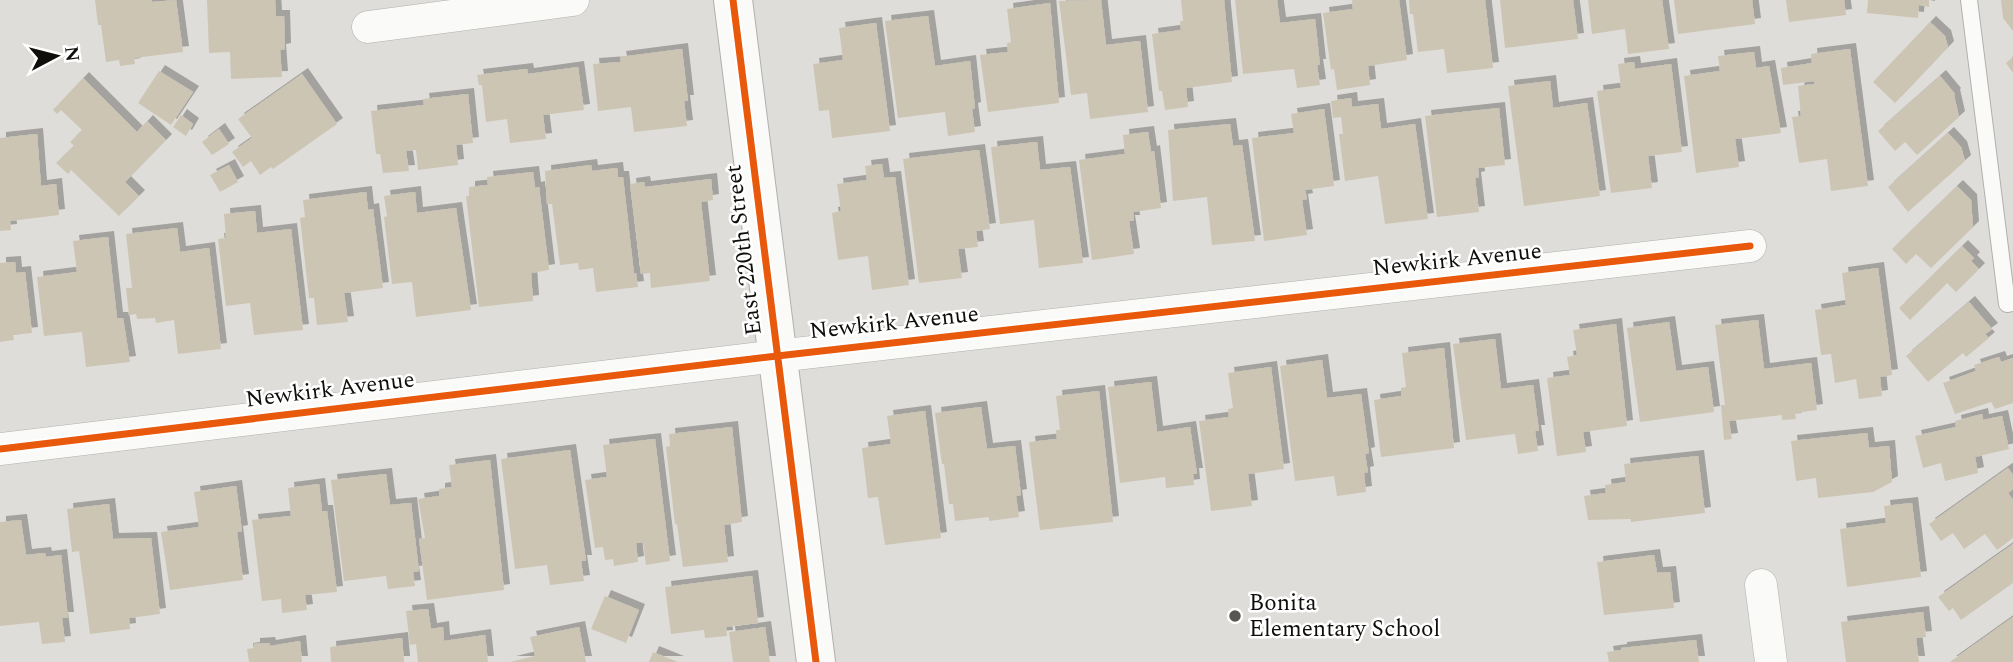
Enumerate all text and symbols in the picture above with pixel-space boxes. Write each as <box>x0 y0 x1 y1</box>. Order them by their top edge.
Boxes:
north arrow <box>21 21 91 91</box>
text: N <box>56 45 87 64</box>
street label: East 220th Street <box>716 163 772 337</box>
street label: Newkirk Avenue <box>1371 234 1543 286</box>
street label: Newkirk Avenue <box>808 297 980 349</box>
street label: Newkirk Avenue <box>243 362 417 418</box>
place label: Bonita Elementary School <box>1249 586 1440 647</box>
marker: Bonita Elementary School <box>1227 608 1243 624</box>

